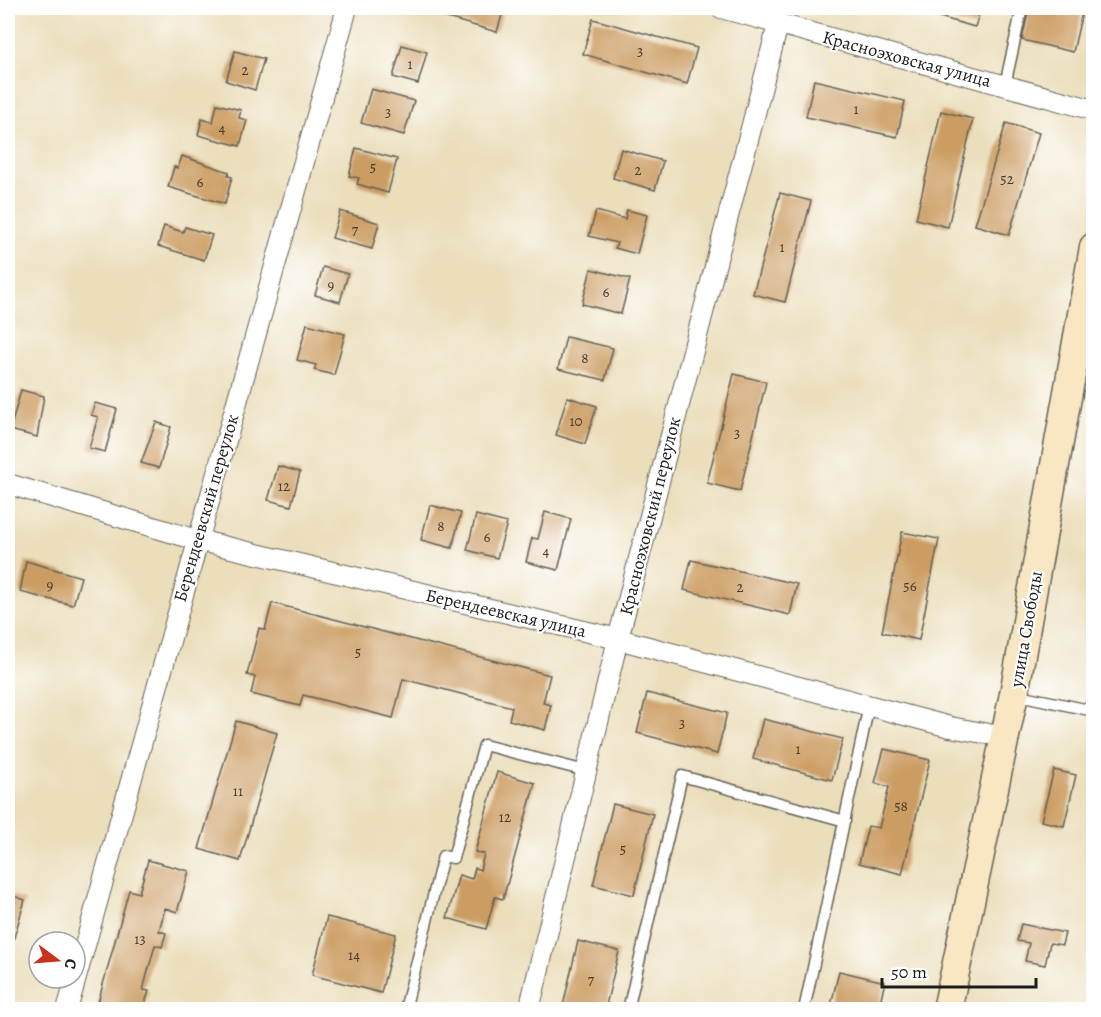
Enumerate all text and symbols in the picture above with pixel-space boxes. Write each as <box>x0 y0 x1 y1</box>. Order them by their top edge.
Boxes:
street label: Красноэховская улица <box>820 25 995 93</box>
house number: 3 <box>637 41 643 61</box>
house number: 1 <box>407 54 413 74</box>
house number: 2 <box>241 60 249 80</box>
house number: 1 <box>853 99 859 119</box>
house number: 3 <box>385 102 391 122</box>
house number: 4 <box>219 118 226 138</box>
house number: 5 <box>370 157 376 177</box>
house number: 2 <box>634 160 642 180</box>
house number: 52 <box>1000 169 1014 189</box>
house number: 6 <box>197 172 204 192</box>
house number: 7 <box>352 220 359 240</box>
house number: 1 <box>779 237 785 257</box>
house number: 9 <box>328 275 335 295</box>
house number: 6 <box>603 282 610 302</box>
house number: 8 <box>581 348 589 368</box>
street label: Берендеевский переулок <box>168 411 244 605</box>
house number: 10 <box>569 411 583 431</box>
street label: Красноэховский переулок <box>614 414 686 618</box>
house number: 3 <box>734 423 740 443</box>
house number: 12 <box>278 476 290 496</box>
house number: 8 <box>437 516 445 536</box>
house number: 6 <box>484 527 491 547</box>
house number: 4 <box>543 541 550 561</box>
street label: улица Свободы <box>1004 569 1048 690</box>
house number: 9 <box>47 575 54 595</box>
house number: 56 <box>903 576 917 596</box>
house number: 2 <box>736 577 744 597</box>
street label: Берендеевская улица <box>423 583 589 643</box>
house number: 5 <box>355 642 361 662</box>
house number: 3 <box>679 713 685 733</box>
house number: 1 <box>795 739 801 759</box>
house number: 11 <box>233 781 243 801</box>
house number: 58 <box>894 796 908 816</box>
house number: 12 <box>499 807 511 827</box>
house number: 5 <box>620 839 626 859</box>
house number: 13 <box>134 929 146 949</box>
north arrow <box>27 930 87 990</box>
house number: 14 <box>348 945 360 965</box>
scale bar <box>882 951 1036 989</box>
text: С <box>58 956 82 972</box>
text: 50 m <box>891 960 927 984</box>
house number: 7 <box>588 970 595 990</box>

